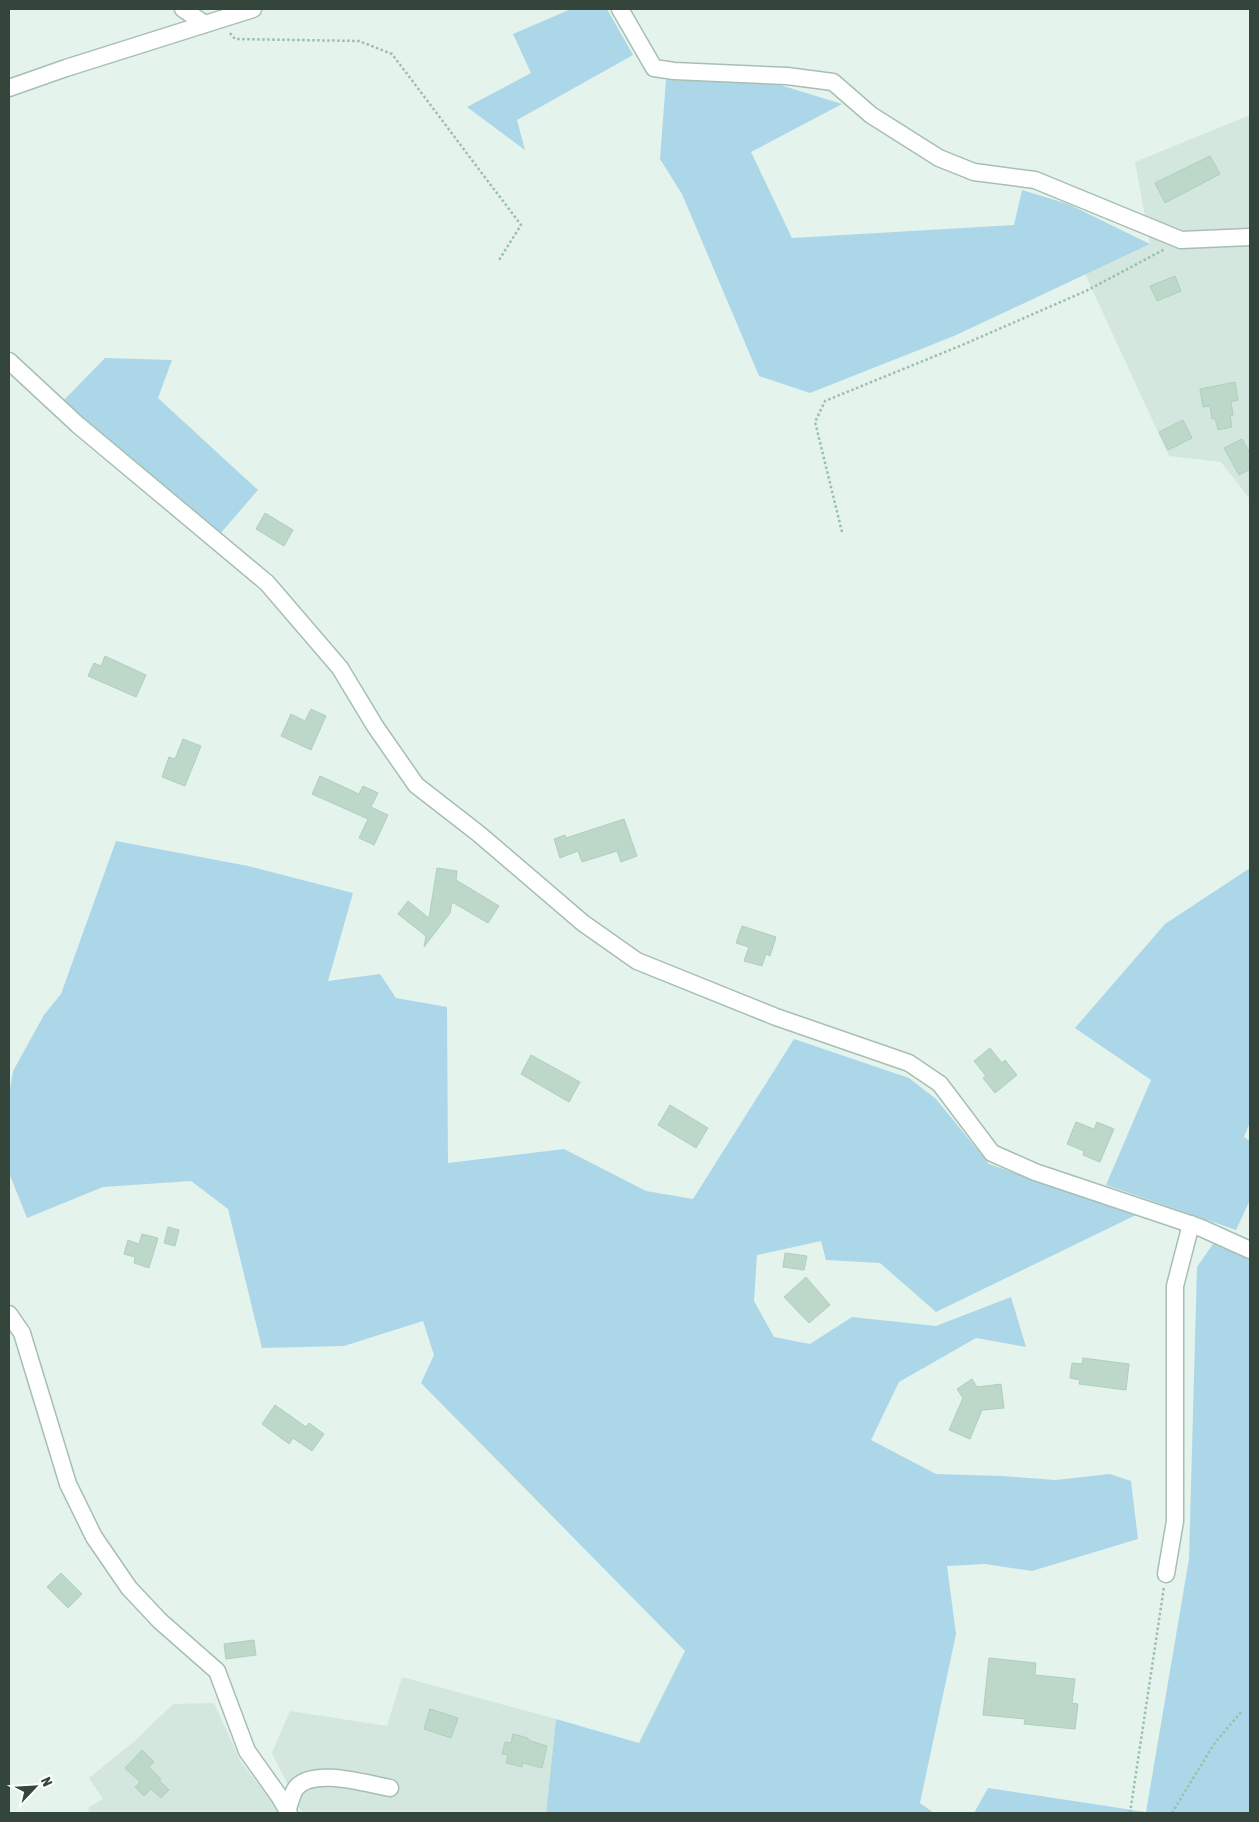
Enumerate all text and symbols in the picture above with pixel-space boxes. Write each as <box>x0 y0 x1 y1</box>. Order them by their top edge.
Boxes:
north arrow <box>10 1762 60 1812</box>
text: N <box>38 1774 56 1789</box>

